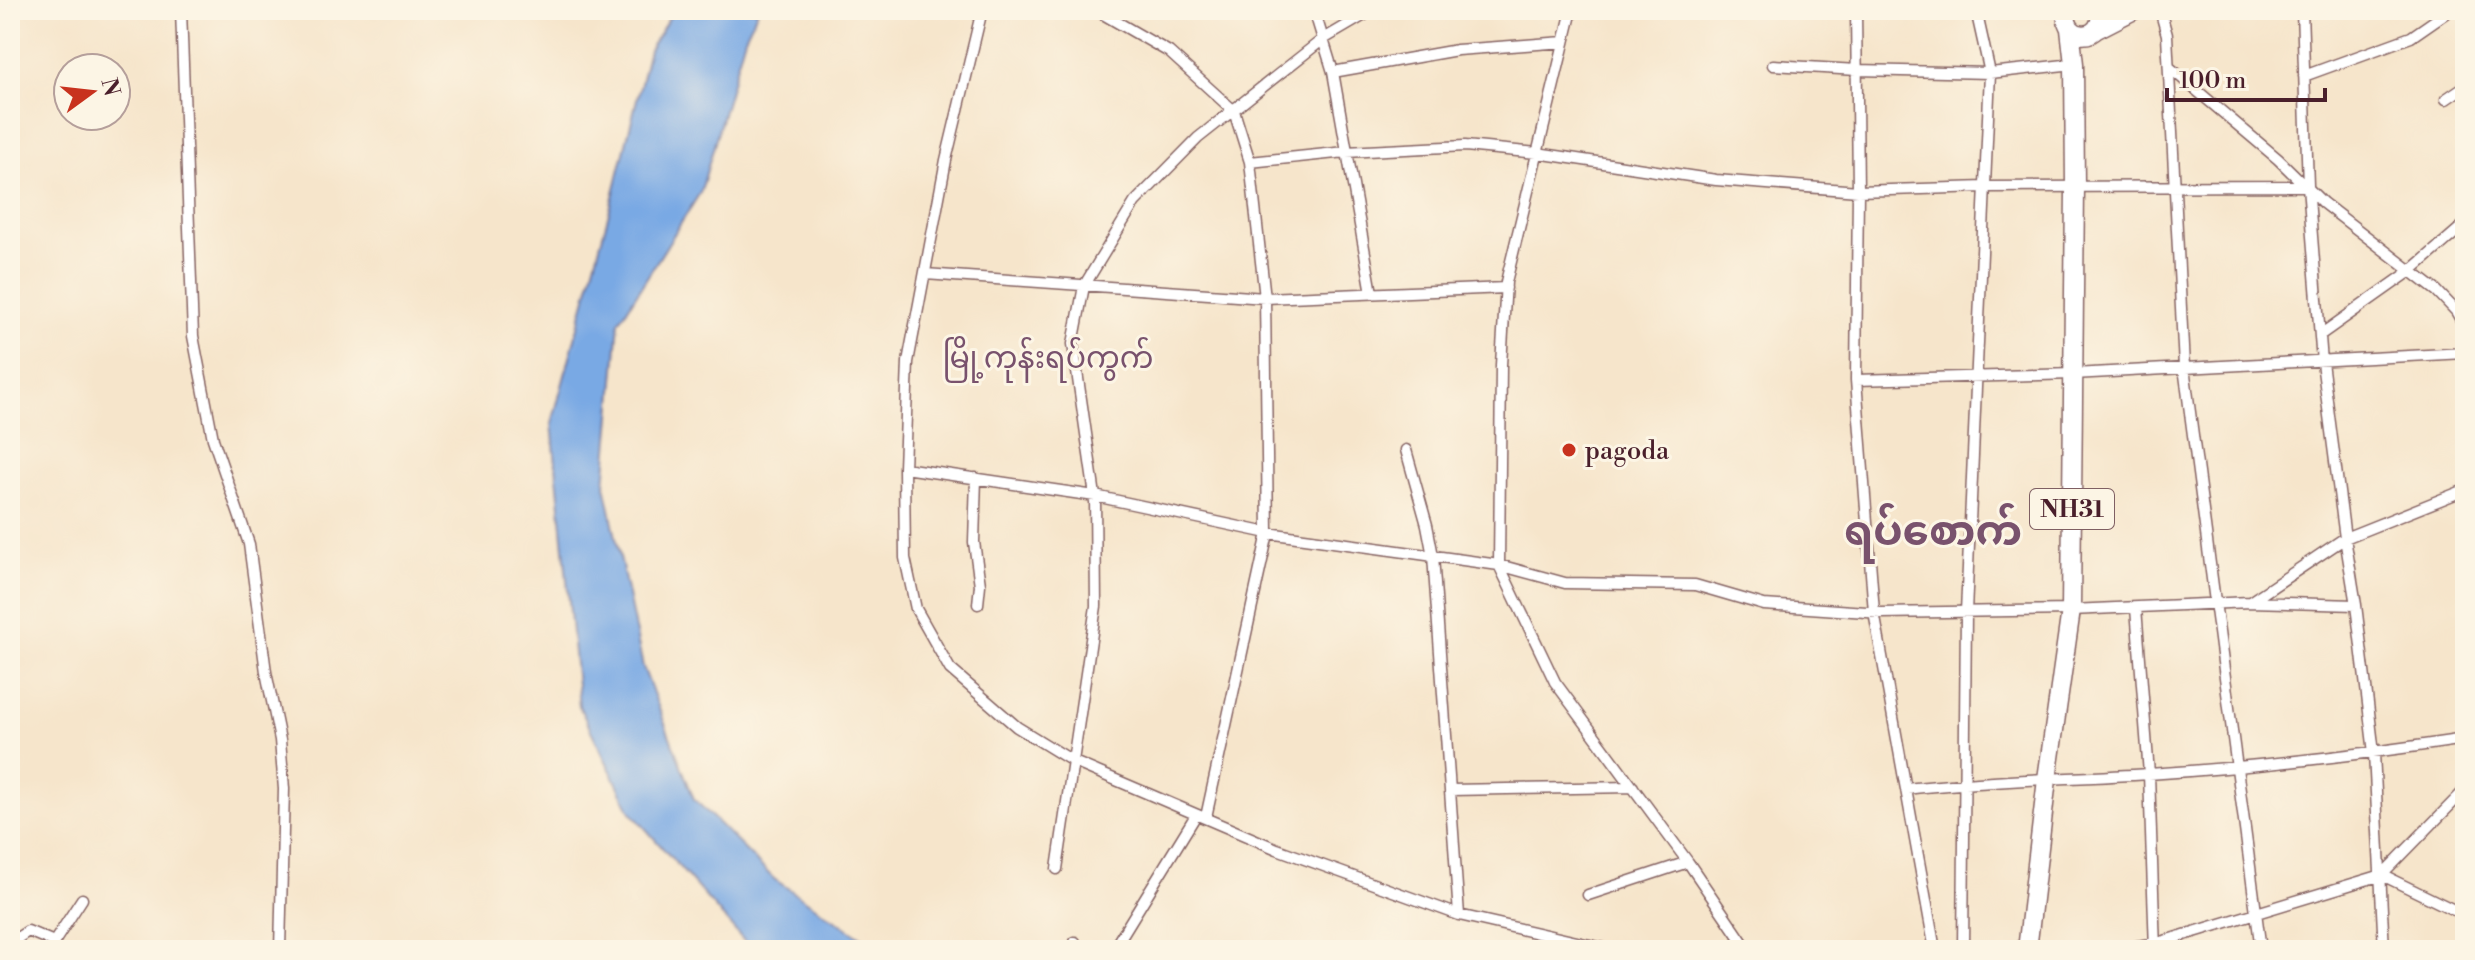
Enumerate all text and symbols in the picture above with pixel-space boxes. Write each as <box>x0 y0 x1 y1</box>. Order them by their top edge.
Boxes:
north arrow <box>52 52 132 132</box>
scale bar <box>2167 52 2325 102</box>
text: 100 m <box>2179 66 2246 96</box>
text: N <box>95 75 125 100</box>
district label: မြို့ကုန်းရပ်ကွက် <box>943 336 1153 383</box>
place label: pagoda <box>1585 435 1670 467</box>
marker: pagoda <box>1560 441 1578 459</box>
road number: NH31 <box>2030 489 2114 529</box>
district label: ရပ်စောက် <box>1844 503 2022 564</box>

